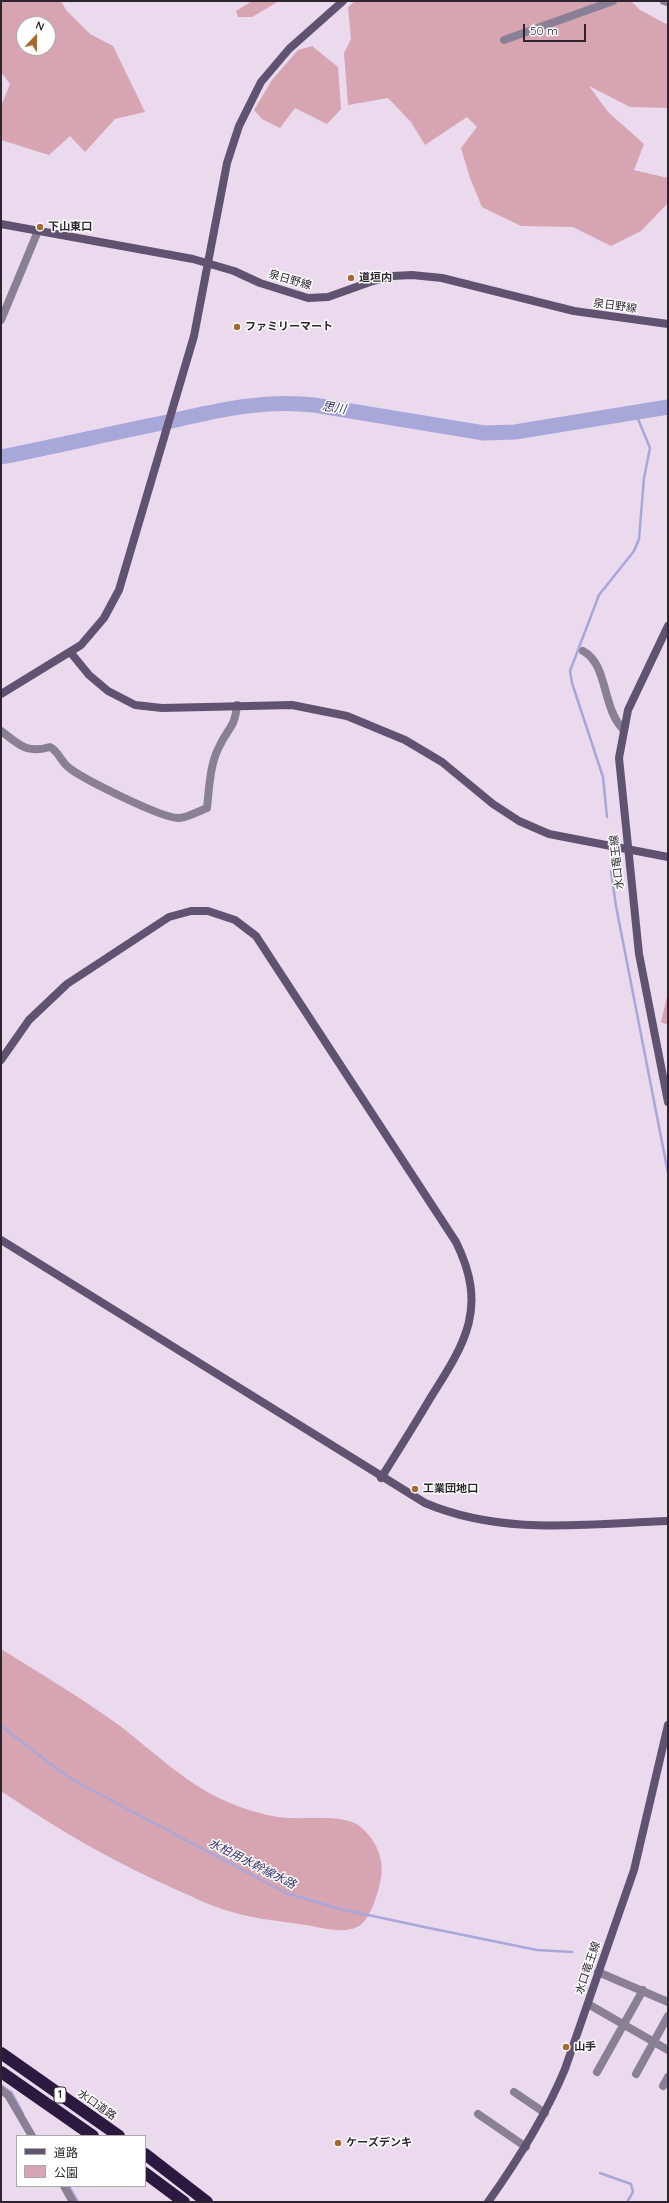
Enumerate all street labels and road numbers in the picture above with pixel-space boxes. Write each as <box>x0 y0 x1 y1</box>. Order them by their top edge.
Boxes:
street label: 泉日野線 <box>267 268 313 292</box>
street label: 泉日野線 <box>592 296 638 316</box>
street label: 水口竜王線 <box>608 834 626 890</box>
street label: 水口竜王線 <box>573 1940 603 1996</box>
road number: 1 <box>54 2087 66 2103</box>
street label: 水口道路 <box>75 2087 119 2123</box>

